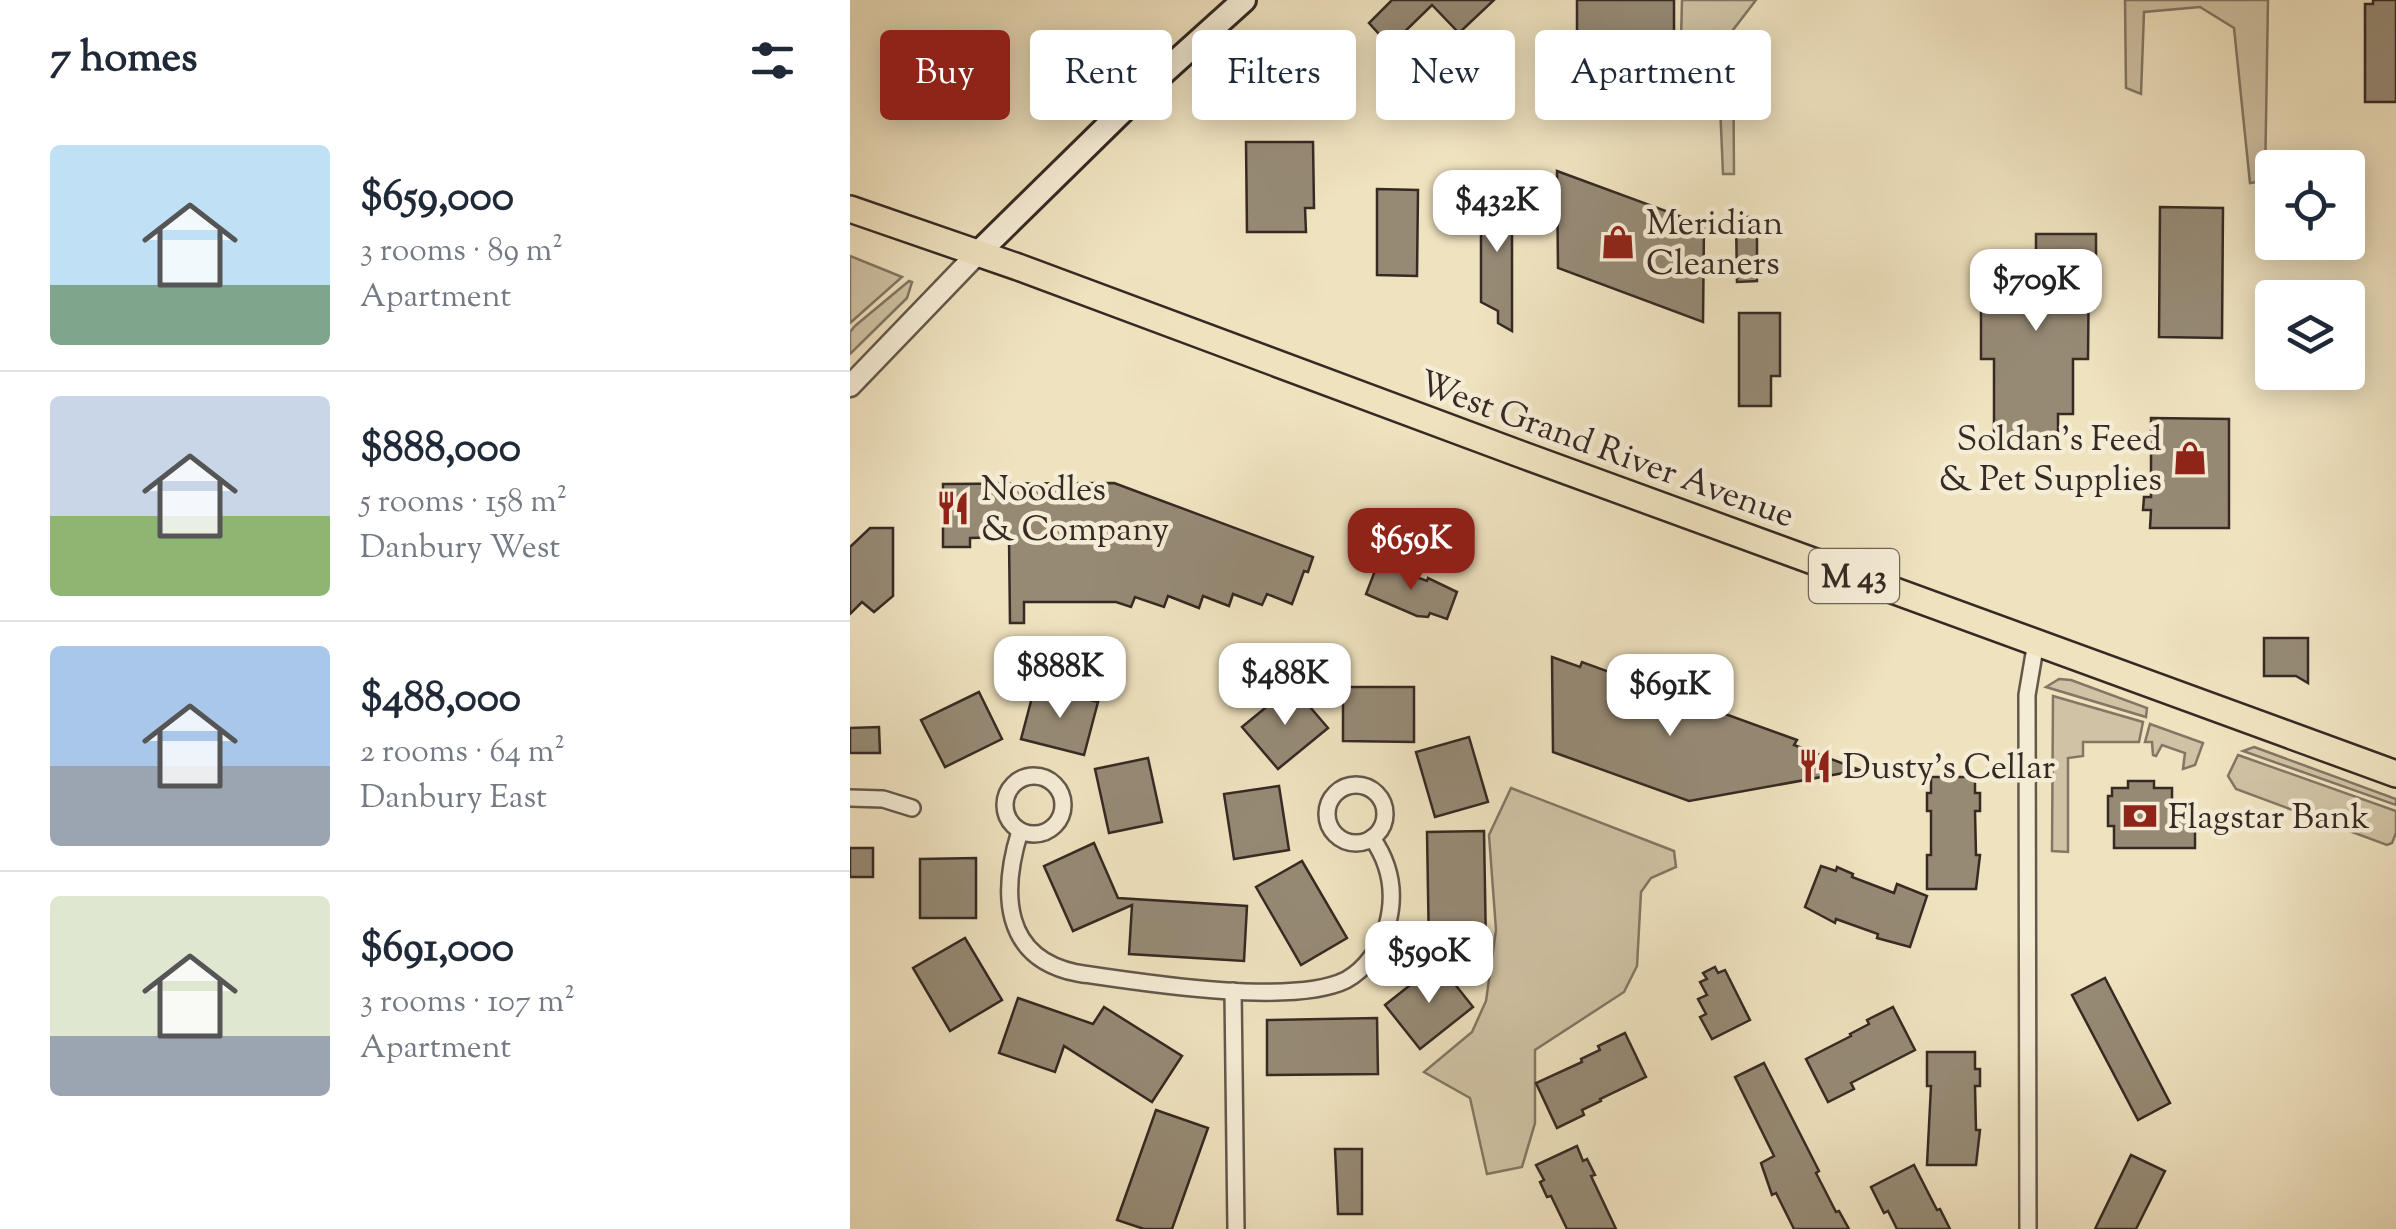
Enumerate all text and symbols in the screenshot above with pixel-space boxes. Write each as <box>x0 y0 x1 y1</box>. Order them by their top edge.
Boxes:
text: 7 homes <box>50 30 198 90</box>
chip: Buy <box>880 30 1010 120</box>
chip: Rent <box>1030 30 1172 120</box>
chip: Filters <box>1192 30 1356 120</box>
chip: New <box>1376 30 1515 120</box>
chip: Apartment <box>1535 30 1771 120</box>
icon: filters <box>745 33 800 88</box>
map controls <box>2255 150 2365 390</box>
button: locate <box>2255 150 2365 260</box>
text: $659,000 <box>360 169 514 229</box>
pin: $432K <box>1427 170 1567 255</box>
text: $432K <box>1455 179 1539 225</box>
icon: home <box>130 185 250 305</box>
place label: Meridian Cleaners <box>1646 200 1783 291</box>
shop icon: Meridian Cleaners <box>1599 223 1637 261</box>
text: 3 rooms · 89 m² <box>360 229 563 275</box>
pin: $709K <box>1966 249 2106 334</box>
text: $709K <box>1992 258 2080 304</box>
text: Apartment <box>360 275 511 321</box>
button: layers <box>2255 280 2365 390</box>
street label: West Grand River Avenue <box>1411 360 1801 543</box>
place label: Soldan's Feed & Pet Supplies <box>1939 416 2162 507</box>
text: $888,000 <box>360 420 521 480</box>
icon: home <box>130 436 250 556</box>
shop icon: Soldan's Feed & Pet Supplies <box>2171 439 2209 477</box>
place label: Noodles & Company <box>981 466 1169 557</box>
text: 5 rooms · 158 m² <box>360 480 567 526</box>
restaurant icon: Noodles & Company <box>934 489 972 527</box>
pin: $659K <box>1341 508 1481 593</box>
text: $659K <box>1370 517 1452 563</box>
text: Danbury West <box>360 526 560 572</box>
road number: M 43 <box>1809 549 1899 603</box>
pin: $888K <box>990 636 1130 721</box>
pin: $488K <box>1215 643 1355 728</box>
text: $888K <box>1016 645 1104 691</box>
text: $488K <box>1241 652 1329 698</box>
pin: $691K <box>1600 654 1740 739</box>
text: $691K <box>1629 663 1711 709</box>
text: $488,000 <box>360 670 521 730</box>
icon: home <box>130 686 250 806</box>
text: 2 rooms · 64 m² <box>360 730 565 776</box>
place label: Dusty's Cellar <box>1843 744 2055 795</box>
restaurant icon: Dusty's Cellar <box>1796 747 1834 785</box>
text: Danbury East <box>360 776 547 822</box>
place label: Flagstar Bank <box>2168 794 2370 845</box>
bank icon: Flagstar Bank <box>2121 797 2159 835</box>
text: $691,000 <box>360 920 514 980</box>
pin: $590K <box>1359 921 1499 1006</box>
text: $590K <box>1387 930 1471 976</box>
icon: home <box>130 936 250 1056</box>
text: 3 rooms · 107 m² <box>360 980 575 1026</box>
text: Apartment <box>360 1026 511 1072</box>

